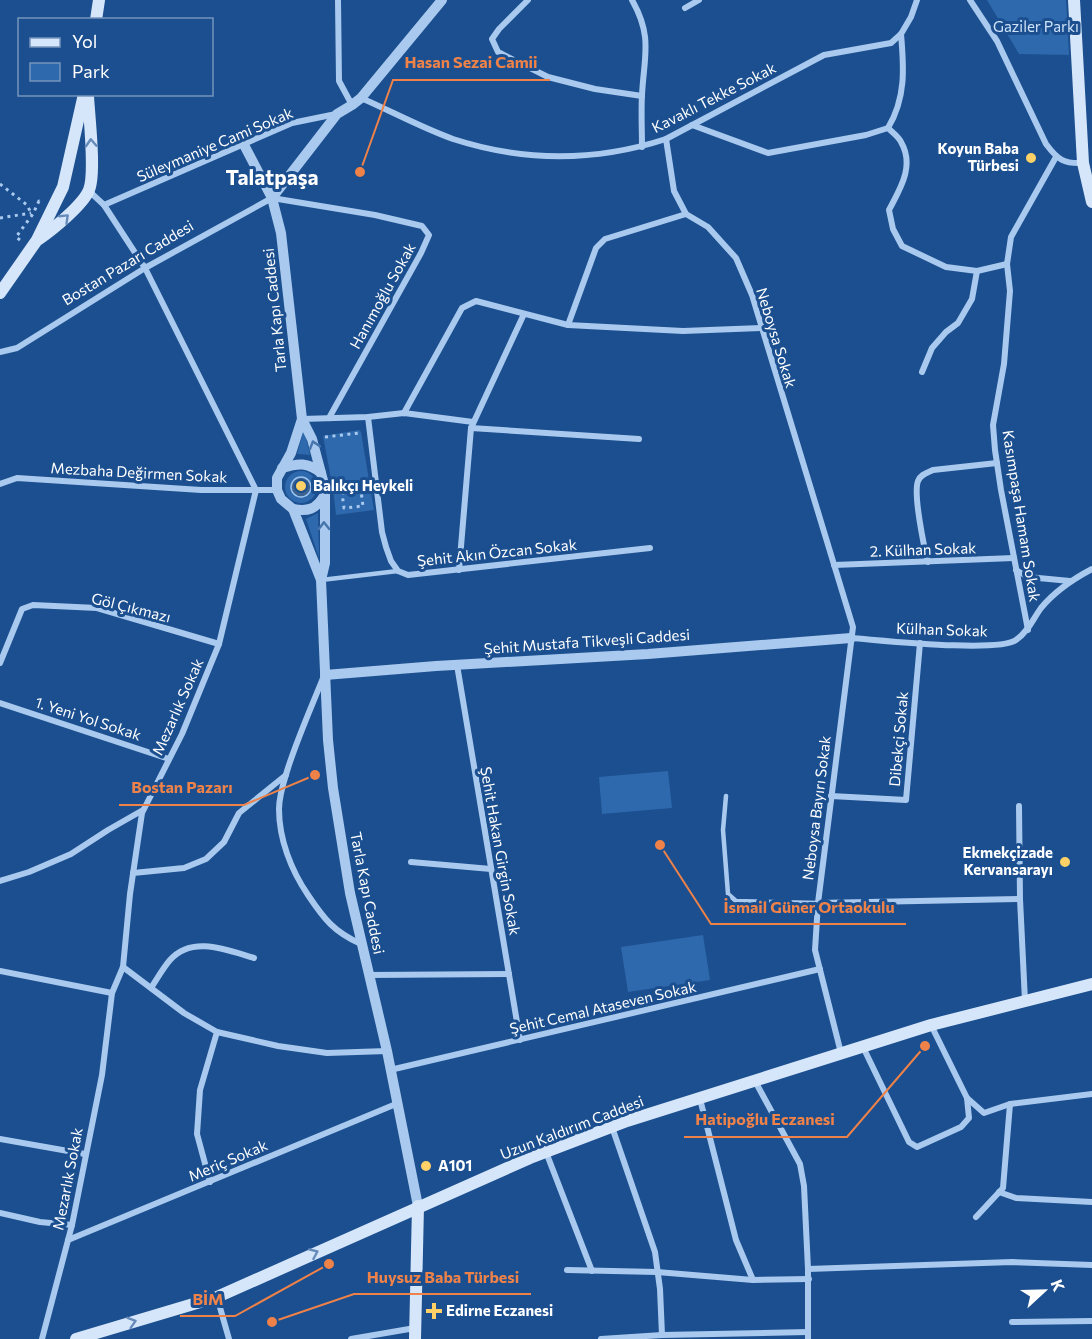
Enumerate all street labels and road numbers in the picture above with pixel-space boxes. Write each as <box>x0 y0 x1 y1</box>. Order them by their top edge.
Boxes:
street label: Kavaklı Tekke Sokak <box>649 58 779 136</box>
street label: Süleymaniye Cami Sokak <box>134 103 295 185</box>
street label: Bostan Pazarı Caddesi <box>59 216 196 309</box>
street label: Hanımoğlu Sokak <box>345 239 419 352</box>
street label: Tarla Kapı Caddesi <box>259 247 289 373</box>
street label: Neboysa Sokak <box>753 285 801 390</box>
street label: Kasımpaşa Hamam Sokak <box>1000 429 1044 603</box>
street label: Mezbaha Değirmen Sokak <box>50 458 228 486</box>
street label: Şehit Akın Özcan Sokak <box>416 535 578 569</box>
street label: 2. Külhan Sokak <box>869 538 977 560</box>
street label: Göl Çıkmazı <box>90 588 173 626</box>
street label: Külhan Sokak <box>896 618 988 640</box>
street label: Şehit Mustafa Tikveşli Caddesi <box>483 625 691 657</box>
street label: Mezarlık Sokak <box>148 655 206 758</box>
street label: Dibekçi Sokak <box>885 691 911 787</box>
street label: 1. Yeni Yol Sokak <box>33 692 144 744</box>
street label: Neboysa Bayırı Sokak <box>798 735 834 881</box>
street label: Şehit Hakan Girgin Sokak <box>477 765 525 937</box>
street label: Tarla Kapı Caddesi <box>347 830 389 956</box>
street label: Şehit Cemal Ataseven Sokak <box>508 977 698 1037</box>
street label: Uzun Kaldırım Caddesi <box>497 1091 646 1163</box>
street label: Mezarlık Sokak <box>48 1126 86 1232</box>
street label: Meriç Sokak <box>185 1135 270 1185</box>

